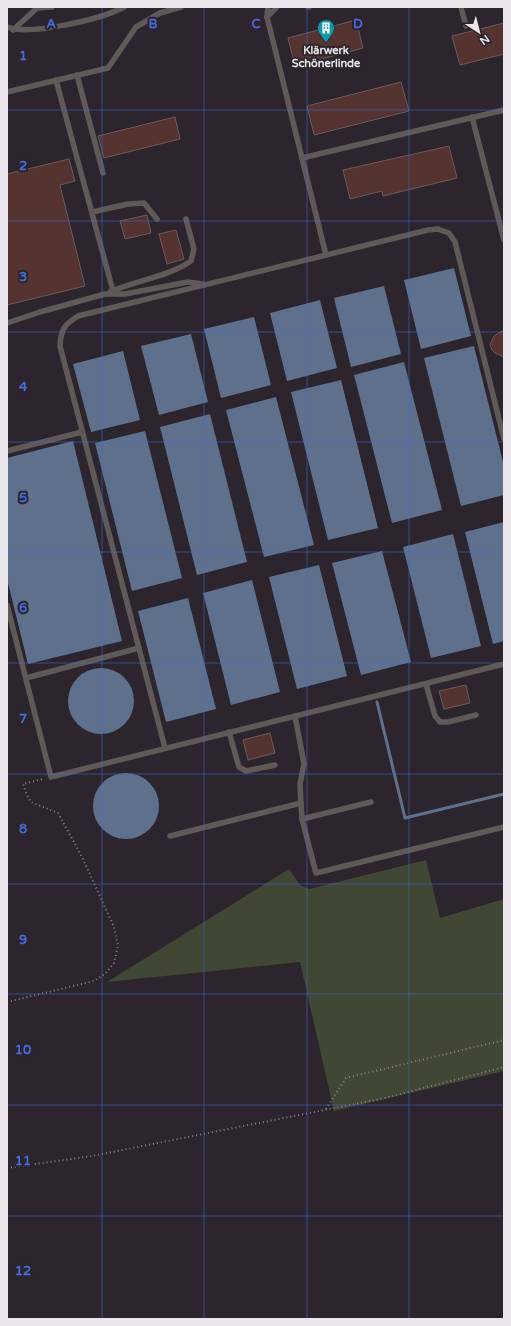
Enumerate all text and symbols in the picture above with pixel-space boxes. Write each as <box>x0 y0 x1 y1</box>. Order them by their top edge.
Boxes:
north arrow <box>459 12 499 52</box>
text: A <box>46 16 56 32</box>
text: B <box>148 16 158 32</box>
text: C <box>251 16 261 32</box>
text: D <box>353 16 363 32</box>
building icon: Klärwerk Schönerlinde <box>316 18 336 43</box>
text: N <box>477 32 492 48</box>
place label: Klärwerk Schönerlinde <box>292 44 361 70</box>
text: 1 <box>19 48 27 64</box>
text: 2 <box>19 158 27 174</box>
text: 3 <box>19 269 27 285</box>
text: 4 <box>19 379 28 395</box>
text: 5 <box>19 490 27 506</box>
text: 6 <box>19 600 27 616</box>
text: 7 <box>19 711 27 727</box>
text: 8 <box>19 821 27 837</box>
text: 9 <box>19 932 27 948</box>
text: 10 <box>15 1042 31 1058</box>
text: 11 <box>15 1153 31 1169</box>
text: 12 <box>15 1263 31 1279</box>

